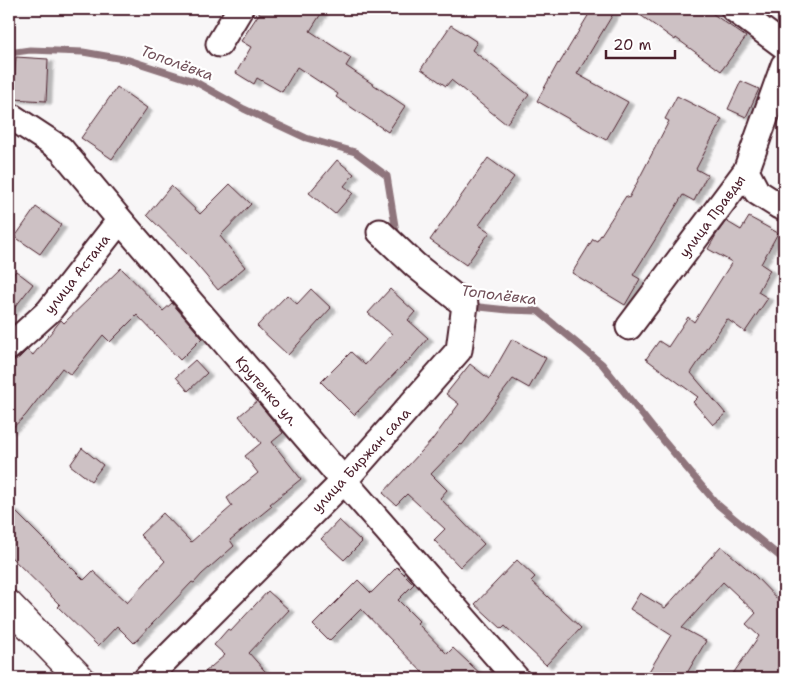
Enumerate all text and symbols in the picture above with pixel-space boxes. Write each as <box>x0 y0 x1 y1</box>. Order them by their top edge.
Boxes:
scale bar <box>606 28 674 60</box>
text: 20 m <box>613 35 652 55</box>
water label: Тополёвка <box>138 41 216 85</box>
street label: улица Правды <box>675 171 749 261</box>
street label: улица Астана <box>40 230 114 317</box>
water label: Тополёвка <box>460 280 538 310</box>
street label: Крутенко ул. <box>232 352 302 430</box>
street label: улица Биржан сала <box>308 404 415 516</box>

